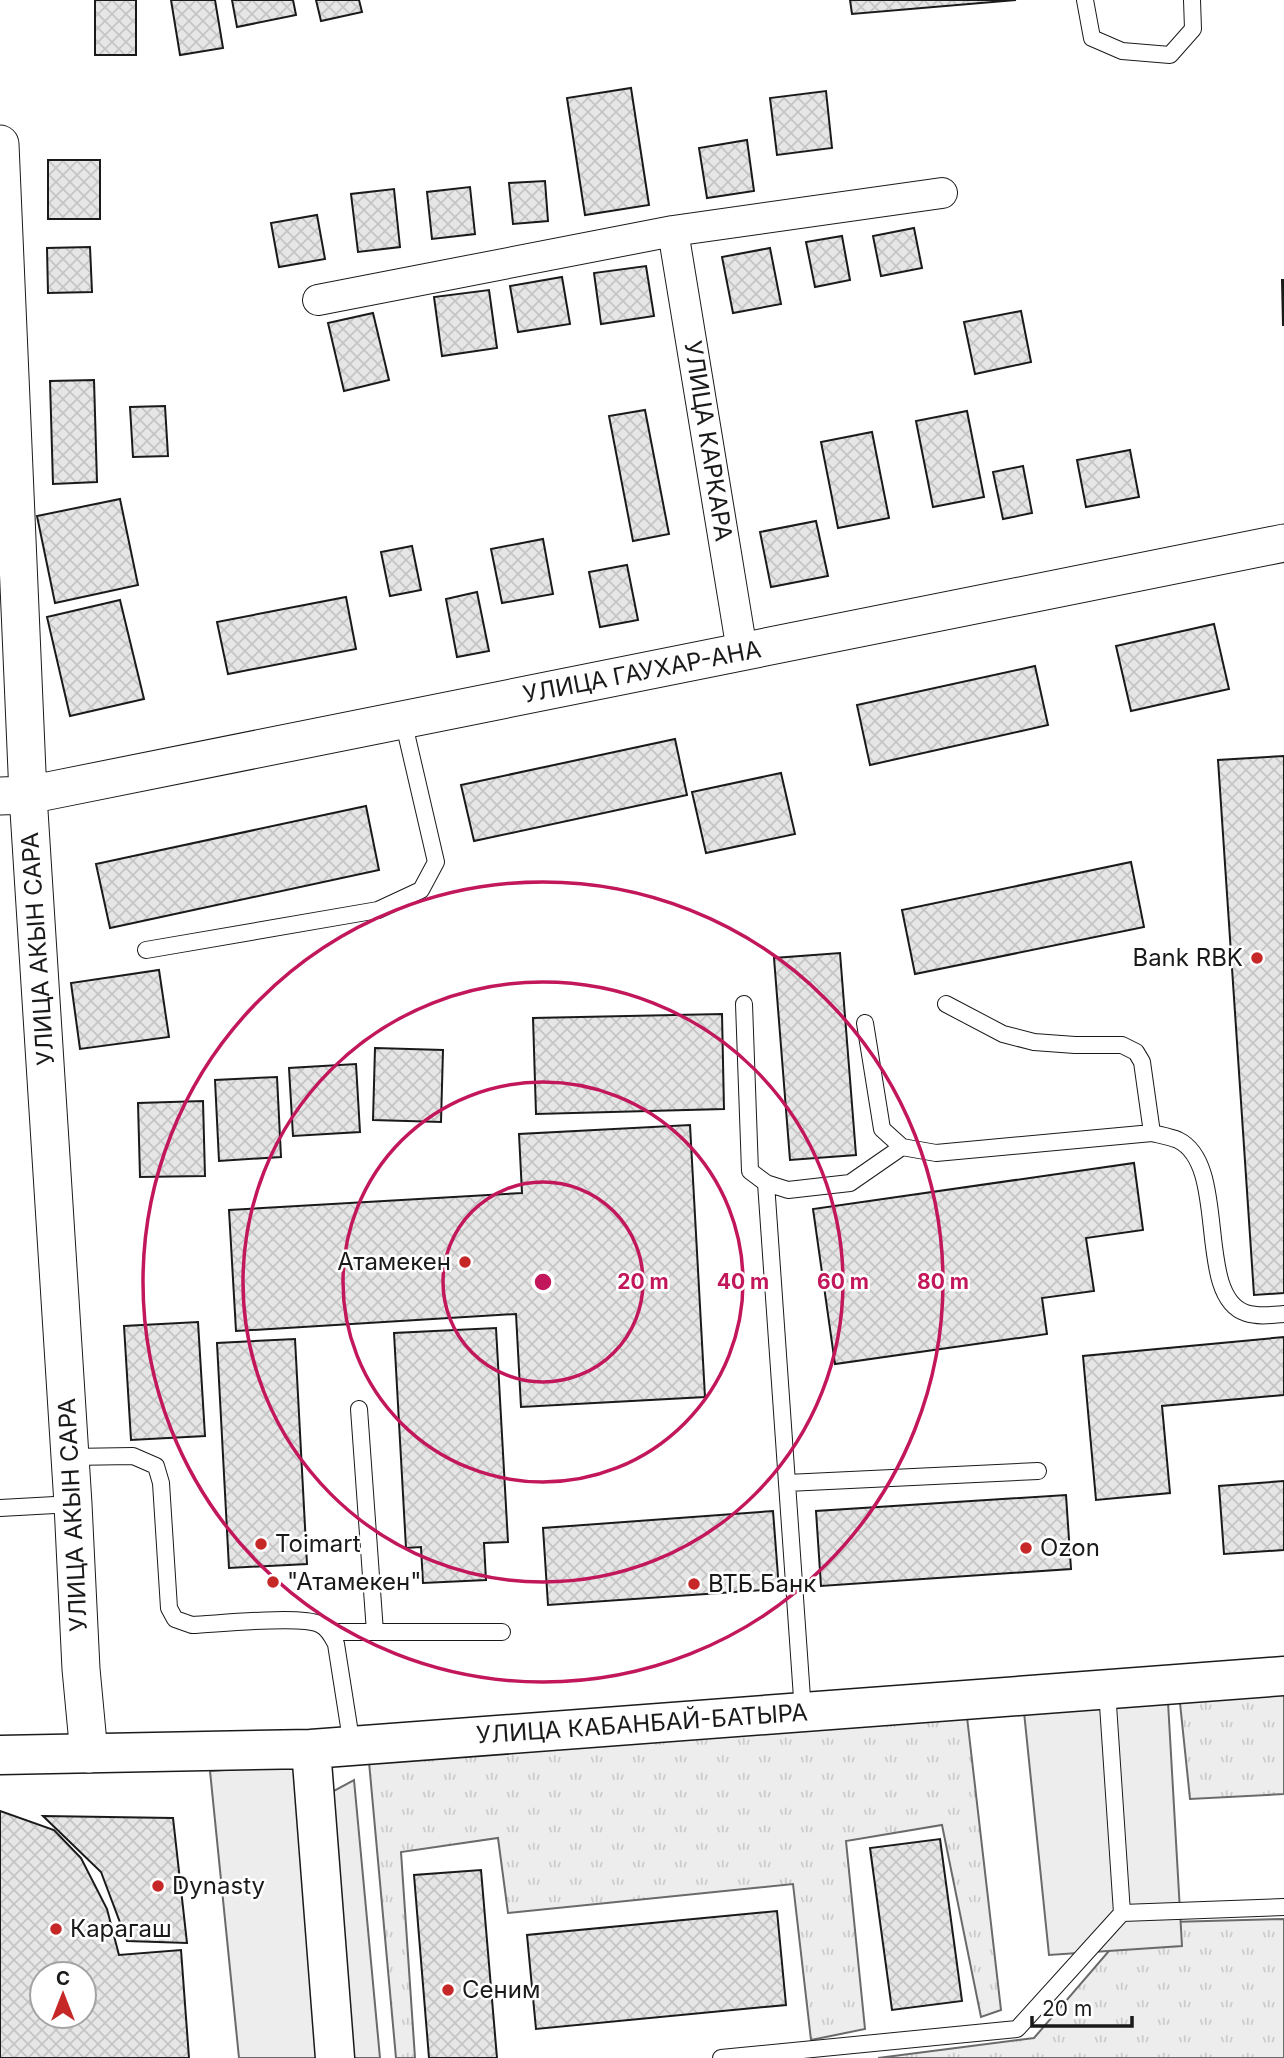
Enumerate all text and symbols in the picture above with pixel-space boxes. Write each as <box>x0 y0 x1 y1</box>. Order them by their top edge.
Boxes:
street label: УЛИЦА КАРКАРА <box>678 339 739 543</box>
street label: УЛИЦА ГАУХАР-АНА <box>520 634 763 709</box>
street label: УЛИЦА АКЫН САРА <box>15 831 60 1067</box>
place label: Bank RBK <box>1132 943 1243 972</box>
marker: Bank RBK <box>1249 950 1265 966</box>
place label: Атамекен <box>337 1247 451 1276</box>
marker: Атамекен <box>457 1254 473 1270</box>
text: 20 m <box>617 1269 669 1294</box>
text: 40 m <box>717 1269 769 1294</box>
text: 60 m <box>817 1269 869 1294</box>
text: 80 m <box>917 1269 969 1294</box>
centre of rings <box>531 1270 555 1294</box>
street label: УЛИЦА АКЫН САРА <box>52 1397 93 1633</box>
place label: Toimart <box>275 1529 361 1558</box>
place label: Ozon <box>1040 1533 1100 1562</box>
marker: Toimart <box>253 1536 269 1552</box>
marker: Ozon <box>1018 1540 1034 1556</box>
place label: "Атамекен" <box>287 1567 421 1596</box>
place label: ВТБ Банк <box>708 1569 816 1598</box>
marker: "Атамекен" <box>265 1574 281 1590</box>
marker: ВТБ Банк <box>686 1576 702 1592</box>
street label: УЛИЦА КАБАНБАЙ-БАТЫРА <box>475 1696 809 1750</box>
place label: Dynasty <box>172 1871 265 1900</box>
marker: Dynasty <box>150 1878 166 1894</box>
place label: Карагаш <box>70 1914 172 1943</box>
marker: Карагаш <box>48 1921 64 1937</box>
north arrow <box>28 1960 98 2030</box>
text: С <box>56 1967 70 1990</box>
place label: Сеним <box>462 1975 540 2004</box>
marker: Сеним <box>440 1982 456 1998</box>
scale bar <box>1032 1984 1132 2028</box>
text: 20 m <box>1042 1996 1092 2021</box>

